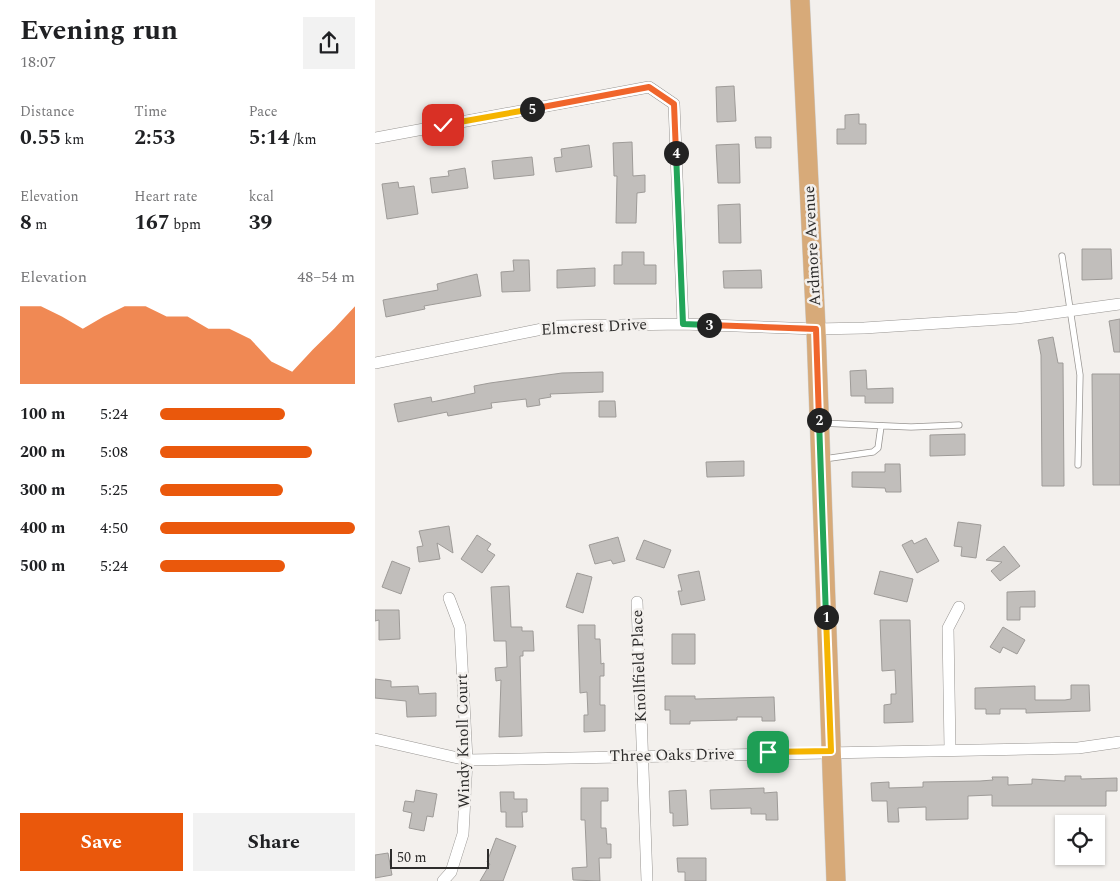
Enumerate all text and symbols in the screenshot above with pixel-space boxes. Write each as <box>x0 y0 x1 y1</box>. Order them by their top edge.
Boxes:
text: Evening run <box>20 9 178 52</box>
button: share <box>303 17 355 69</box>
text: 18:07 <box>20 50 56 74</box>
pin: 5 <box>519 96 545 122</box>
text: 5 <box>529 99 536 120</box>
text: Distance <box>20 101 75 122</box>
text: Time <box>134 101 167 122</box>
text: Pace <box>249 101 278 122</box>
pin <box>422 104 464 146</box>
icon: check <box>429 111 457 139</box>
text: 0.55 <box>20 122 61 154</box>
text: 2:53 <box>134 122 175 154</box>
text: 5:14 <box>249 122 290 154</box>
text: km <box>61 129 84 150</box>
text: /km <box>290 129 317 150</box>
pin: 4 <box>663 140 689 166</box>
text: 4 <box>673 143 680 164</box>
street label: Ardmore Avenue <box>797 185 827 307</box>
text: Elevation <box>20 186 79 207</box>
text: Heart rate <box>134 186 198 207</box>
text: kcal <box>249 186 274 207</box>
text: 8 <box>20 207 32 239</box>
text: 167 <box>134 207 170 239</box>
text: 39 <box>249 207 272 239</box>
text: m <box>32 214 47 235</box>
text: bpm <box>170 214 201 235</box>
text: Elevation <box>20 265 87 289</box>
text: 48–54 m <box>297 265 355 289</box>
street label: Elmcrest Drive <box>540 312 648 342</box>
pin: 3 <box>697 312 721 338</box>
text: 3 <box>706 315 713 336</box>
text: 100 m <box>20 402 65 426</box>
text: 5:24 <box>100 402 128 426</box>
pin: 2 <box>807 408 831 432</box>
text: 2 <box>816 410 823 431</box>
text: 200 m <box>20 440 65 464</box>
text: 5:08 <box>100 440 128 464</box>
text: 300 m <box>20 478 65 502</box>
text: 5:25 <box>100 478 128 502</box>
text: 400 m <box>20 516 65 540</box>
text: 4:50 <box>100 516 128 540</box>
text: 500 m <box>20 554 65 578</box>
text: 5:24 <box>100 554 128 578</box>
pin: 1 <box>813 604 839 630</box>
text: 1 <box>823 607 830 628</box>
street label: Knollfield Place <box>625 609 653 723</box>
street label: Windy Knoll Court <box>450 673 476 808</box>
pin <box>747 731 789 773</box>
icon: arrive <box>754 738 782 766</box>
street label: Three Oaks Drive <box>609 742 735 768</box>
button: Save <box>20 813 183 871</box>
button: Share <box>193 813 355 871</box>
map controls <box>1055 815 1105 865</box>
button: locate <box>1055 815 1105 865</box>
scale bar <box>390 846 489 869</box>
text: 50 m <box>397 847 427 868</box>

